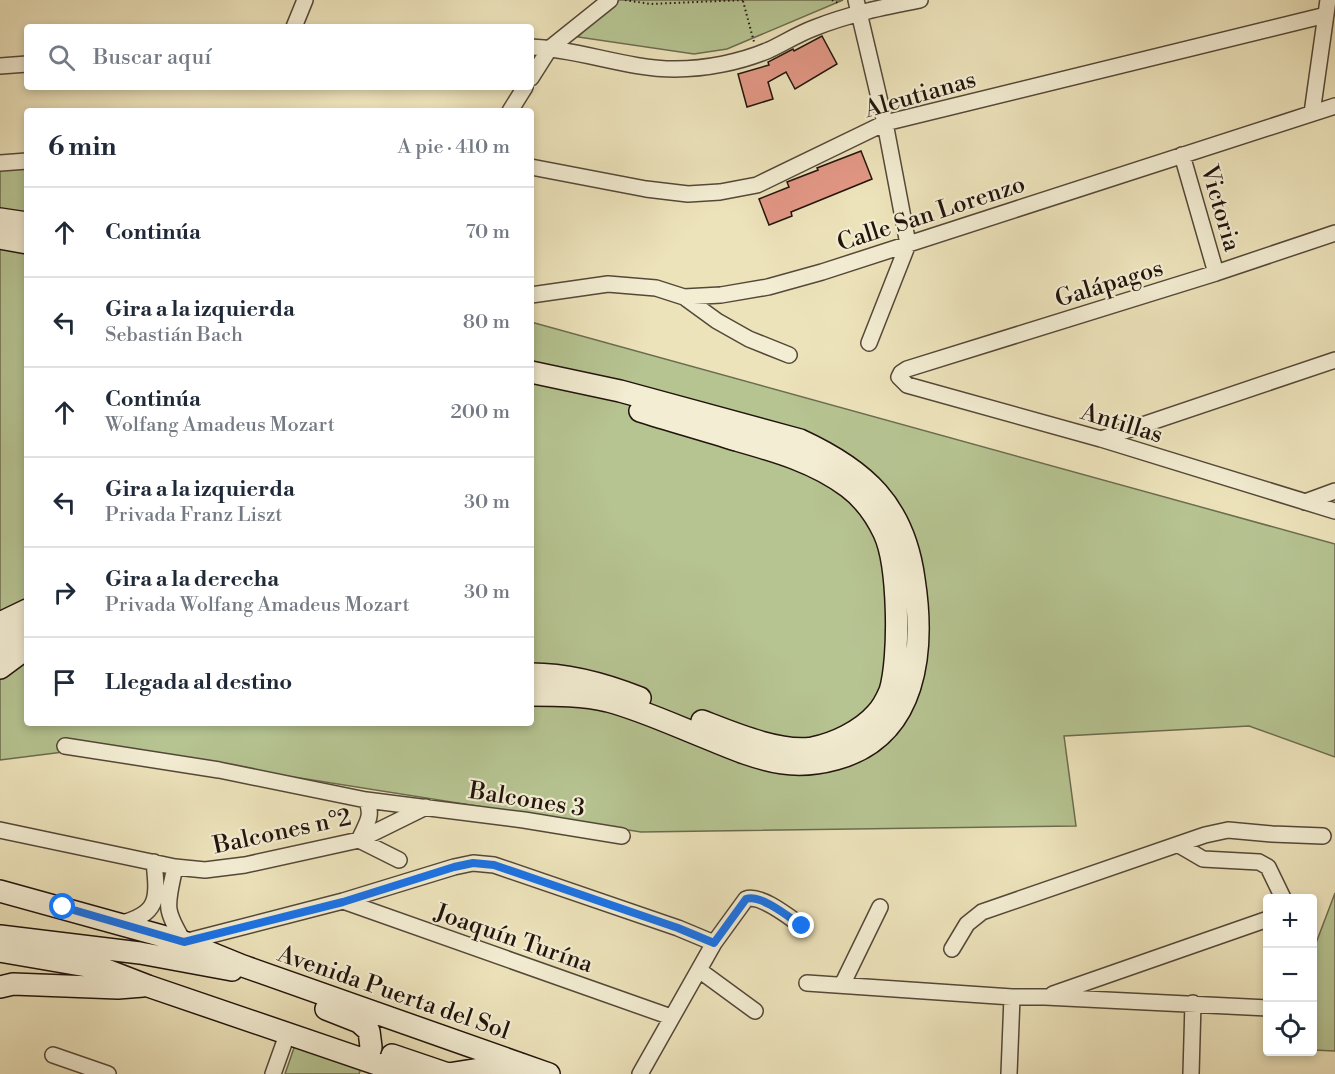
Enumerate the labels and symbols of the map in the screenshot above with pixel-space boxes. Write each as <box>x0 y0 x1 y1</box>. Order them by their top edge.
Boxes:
street label: Aleutianas <box>860 65 980 125</box>
street label: Victoria <box>1193 161 1247 256</box>
street label: Calle San Lorenzo <box>833 169 1029 259</box>
street label: Galápagos <box>1052 253 1167 315</box>
street label: Antillas <box>1076 397 1166 451</box>
street label: Balcones 3 <box>466 776 587 824</box>
street label: Balcones n°2 <box>209 803 354 861</box>
route start <box>49 893 75 919</box>
street label: Joaquín Turína <box>430 898 598 980</box>
route end <box>788 912 814 938</box>
street label: Avenida Puerta del Sol <box>273 939 514 1047</box>

